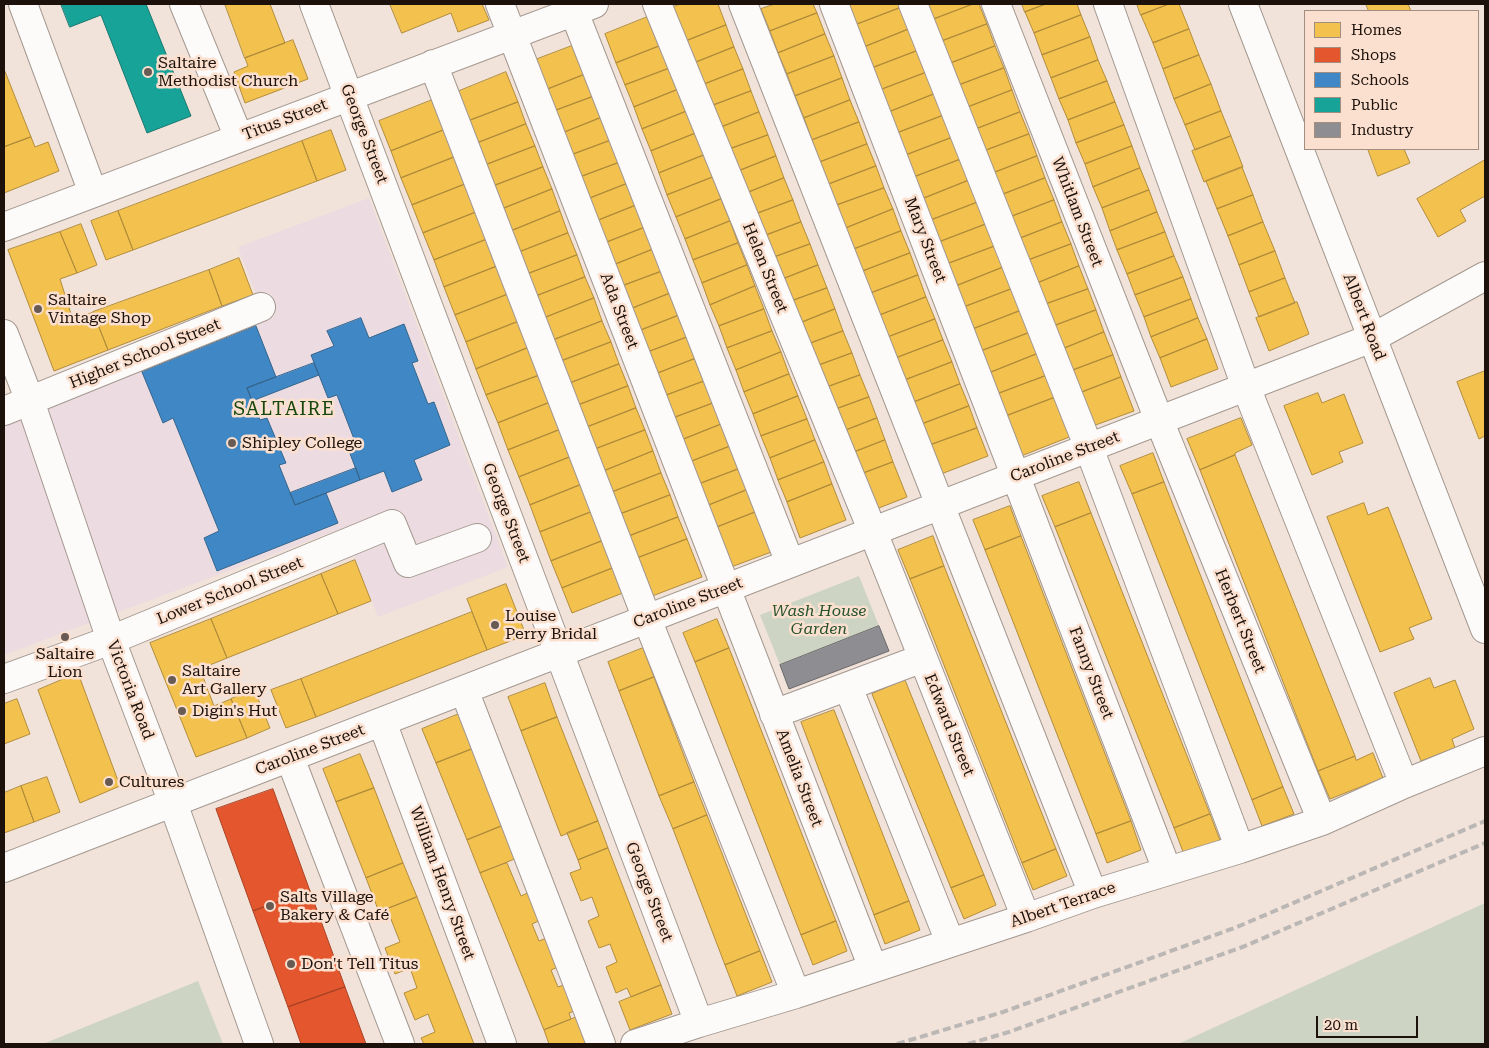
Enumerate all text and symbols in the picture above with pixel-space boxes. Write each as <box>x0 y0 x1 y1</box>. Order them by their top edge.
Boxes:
legend <box>1304 10 1479 150</box>
text: Homes <box>1351 21 1402 39</box>
text: Shops <box>1351 46 1396 64</box>
place label: Saltaire Methodist Church <box>158 53 298 91</box>
marker: Saltaire Methodist Church <box>142 66 154 78</box>
text: Schools <box>1351 71 1409 89</box>
street label: George Street <box>336 81 392 187</box>
street label: Titus Street <box>240 95 330 145</box>
text: Public <box>1351 96 1398 114</box>
text: Industry <box>1351 121 1413 139</box>
street label: Whitlam Street <box>1047 154 1107 270</box>
street label: Mary Street <box>900 195 950 285</box>
street label: Helen Street <box>738 220 792 316</box>
street label: Ada Street <box>596 270 642 352</box>
street label: Albert Road <box>1339 271 1389 363</box>
place label: Saltaire Vintage Shop <box>48 290 151 328</box>
marker: Saltaire Vintage Shop <box>32 303 44 315</box>
street label: Higher School Street <box>67 315 223 393</box>
district label: SALTAIRE <box>232 398 336 420</box>
street label: Caroline Street <box>1008 427 1122 487</box>
place label: Shipley College <box>242 433 362 453</box>
marker: Shipley College <box>226 437 238 449</box>
street label: George Street <box>478 460 534 566</box>
street label: Lower School Street <box>154 553 306 629</box>
street label: Herbert Street <box>1210 566 1270 676</box>
street label: Caroline Street <box>631 573 745 633</box>
park label: Wash House Garden <box>772 601 866 639</box>
place label: Louise Perry Bridal <box>505 606 597 644</box>
marker: Louise Perry Bridal <box>489 619 501 631</box>
street label: Fanny Street <box>1065 624 1117 722</box>
marker: Saltaire Lion <box>59 631 71 643</box>
street label: Victoria Road <box>102 638 158 742</box>
place label: Saltaire Lion <box>36 644 94 682</box>
place label: Saltaire Art Gallery <box>182 661 266 699</box>
street label: Edward Street <box>920 671 978 779</box>
marker: Saltaire Art Gallery <box>166 674 178 686</box>
place label: Digin's Hut <box>192 701 277 721</box>
marker: Digin's Hut <box>176 705 188 717</box>
street label: Caroline Street <box>253 720 367 780</box>
street label: Amelia Street <box>772 726 826 830</box>
place label: Cultures <box>119 772 184 792</box>
marker: Cultures <box>103 776 115 788</box>
street label: William Henry Street <box>405 804 479 962</box>
street label: George Street <box>621 839 677 945</box>
street label: Albert Terrace <box>1008 878 1118 932</box>
place label: Salts Village Bakery & Café <box>280 887 389 925</box>
marker: Salts Village Bakery & Café <box>264 900 276 912</box>
place label: Don't Tell Titus <box>301 954 418 974</box>
marker: Don't Tell Titus <box>285 958 297 970</box>
scale bar <box>1319 1006 1422 1038</box>
text: 20 m <box>1324 1016 1358 1034</box>

